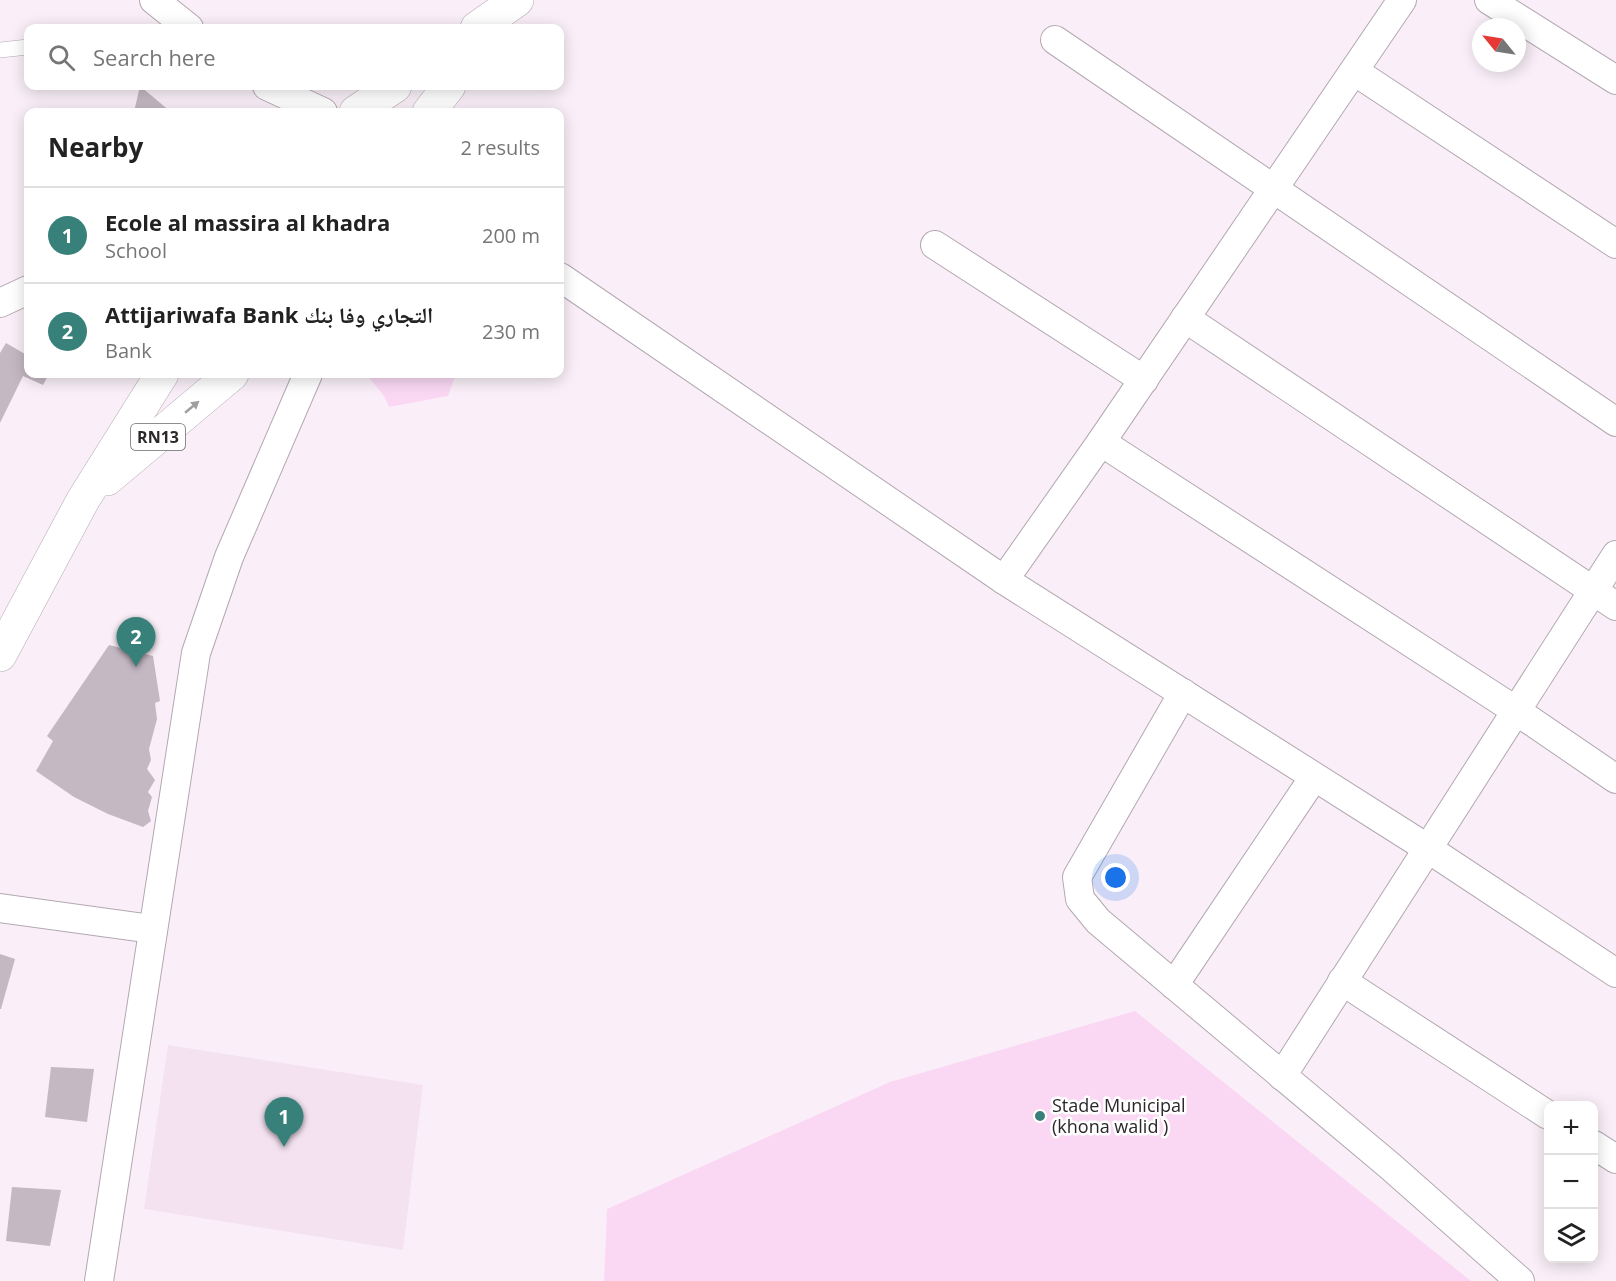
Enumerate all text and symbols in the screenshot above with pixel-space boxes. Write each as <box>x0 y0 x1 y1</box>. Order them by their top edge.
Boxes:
north arrow <box>1472 18 1526 72</box>
search box <box>24 24 564 90</box>
icon: search <box>45 41 78 74</box>
text: Search here <box>93 42 216 72</box>
text: Nearby <box>48 129 143 165</box>
text: 2 results <box>460 134 540 161</box>
text: Ecole al massira al khadra <box>105 207 390 237</box>
text: 1 <box>62 222 73 249</box>
text: 200 m <box>482 222 540 249</box>
text: School <box>105 237 167 264</box>
text: Attijariwafa Bank التجاري وفا بنك <box>105 299 433 329</box>
text: 2 <box>62 318 73 345</box>
text: 230 m <box>482 318 540 345</box>
text: Bank <box>105 337 152 364</box>
one-way arrow <box>184 401 200 414</box>
road number: RN13 <box>131 424 185 450</box>
pin: 2 <box>116 618 156 667</box>
your location <box>1101 863 1130 892</box>
place label: Stade Municipal (khona walid ) <box>1052 1093 1186 1138</box>
pin: 1 <box>264 1098 304 1147</box>
map controls <box>1544 1101 1598 1263</box>
button: + <box>1544 1101 1598 1155</box>
marker: Stade Municipal (khona walid ) <box>1033 1109 1047 1123</box>
button: − <box>1544 1155 1598 1209</box>
button: layers <box>1544 1209 1598 1263</box>

